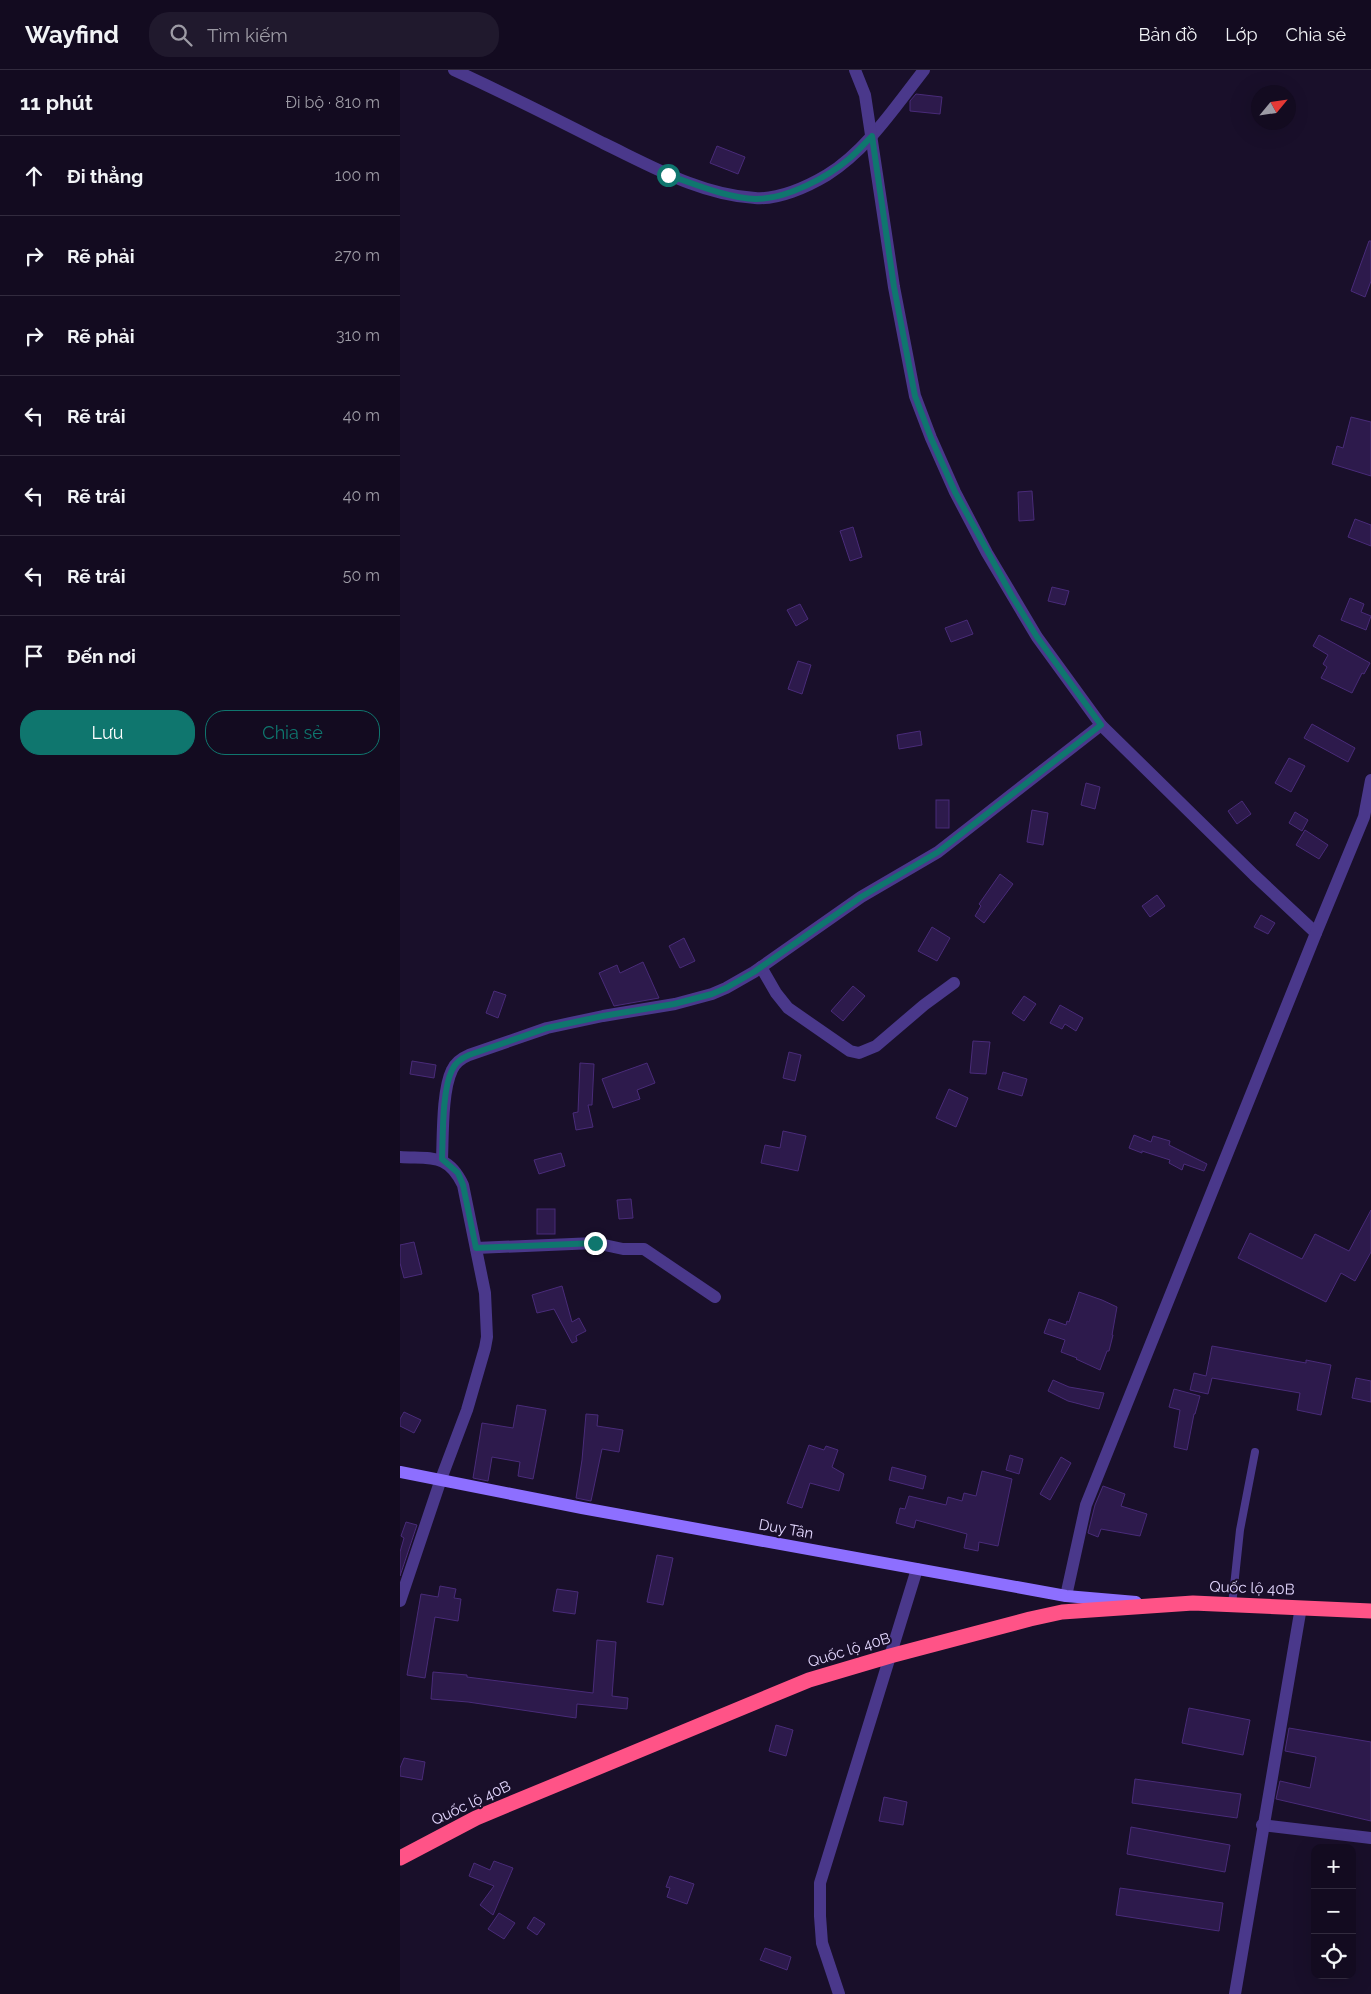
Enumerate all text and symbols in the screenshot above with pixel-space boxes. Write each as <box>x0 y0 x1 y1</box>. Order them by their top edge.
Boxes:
search box <box>149 12 499 57</box>
text: Wayfind <box>25 20 119 49</box>
icon: search <box>167 21 195 49</box>
text: Tìm kiếm <box>207 24 288 46</box>
text: Bản đồ <box>1138 24 1197 45</box>
text: Lớp <box>1225 24 1258 45</box>
text: Chia sẻ <box>1286 24 1346 45</box>
north arrow <box>1251 85 1296 130</box>
text: 11 phút <box>20 90 93 115</box>
text: Đi bộ · 810 m <box>285 93 380 112</box>
icon: ahead <box>20 162 48 190</box>
route start <box>657 164 680 187</box>
text: Đi thẳng <box>67 165 143 187</box>
text: 100 m <box>335 166 380 185</box>
icon: right <box>20 242 48 270</box>
text: Rẽ phải <box>67 245 135 267</box>
text: 270 m <box>335 246 380 265</box>
icon: right <box>20 322 48 350</box>
text: Rẽ phải <box>67 325 135 347</box>
text: 310 m <box>336 326 380 345</box>
icon: left <box>20 402 48 430</box>
text: Rẽ trái <box>67 405 126 427</box>
text: 40 m <box>343 406 380 425</box>
icon: left <box>20 482 48 510</box>
text: Rẽ trái <box>67 485 126 507</box>
text: 40 m <box>343 486 380 505</box>
icon: left <box>20 562 48 590</box>
text: Rẽ trái <box>67 565 126 587</box>
text: 50 m <box>343 566 380 585</box>
icon: arrive <box>20 642 48 670</box>
text: Đến nơi <box>67 645 136 667</box>
button: Lưu <box>20 710 195 755</box>
button: Chia sẻ <box>205 710 380 755</box>
route end <box>584 1232 607 1255</box>
street label: Duy Tân <box>757 1515 815 1543</box>
street label: Quốc lộ 40B <box>1209 1578 1295 1598</box>
street label: Quốc lộ 40B <box>806 1629 892 1671</box>
street label: Quốc lộ 40B <box>429 1777 513 1829</box>
map controls <box>1311 1844 1356 1979</box>
button: + <box>1311 1844 1356 1889</box>
button: − <box>1311 1889 1356 1934</box>
button: locate <box>1311 1934 1356 1979</box>

